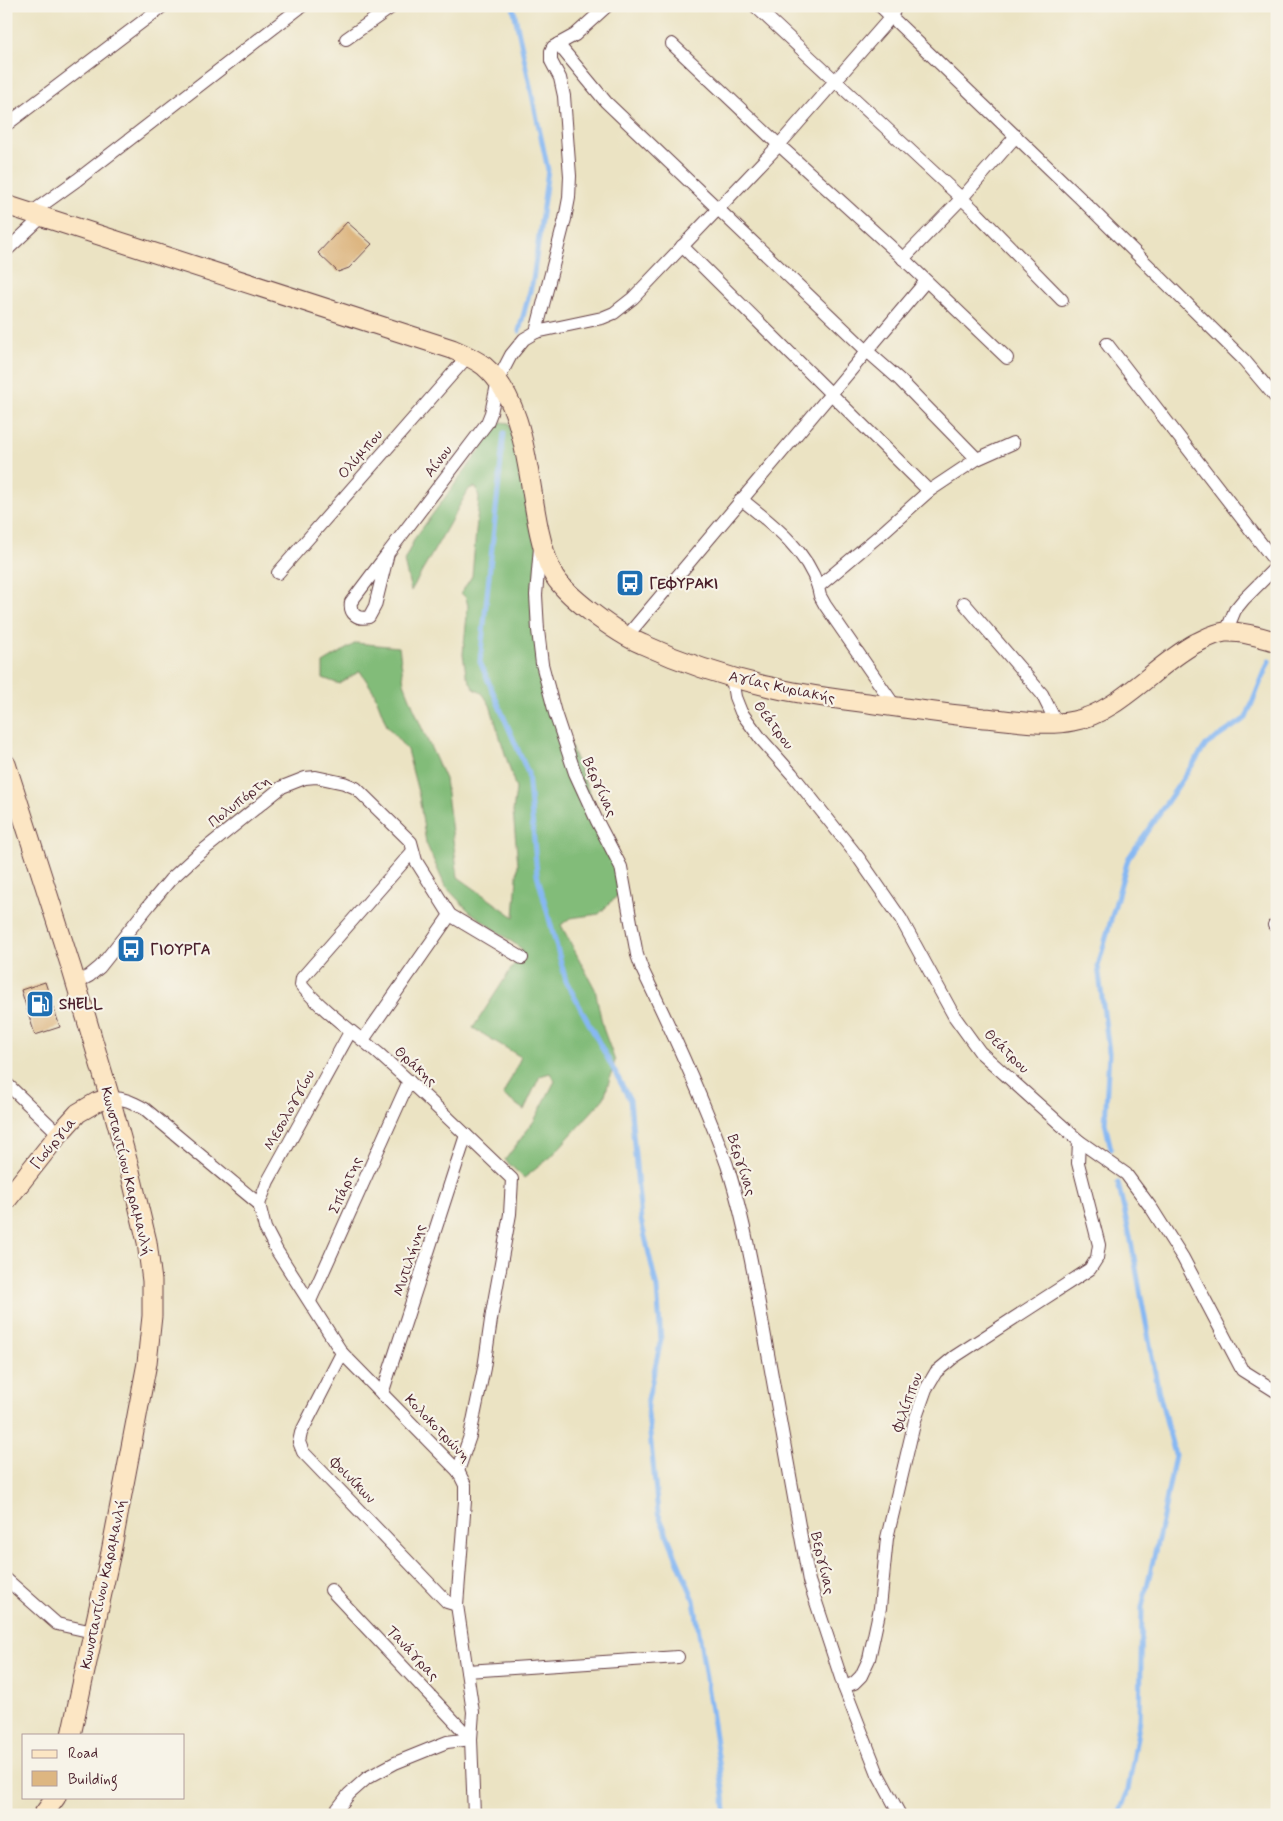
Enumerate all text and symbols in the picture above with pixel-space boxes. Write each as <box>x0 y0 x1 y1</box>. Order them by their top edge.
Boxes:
street label: Ολύμπου <box>334 425 388 484</box>
street label: Αίνου <box>420 441 458 482</box>
bus stop icon: ΓΕΦΥΡΑΚΙ <box>615 568 645 598</box>
place label: ΓΕΦΥΡΑΚΙ <box>649 574 718 594</box>
street label: Αγίας Κυριακής <box>727 667 837 709</box>
street label: Θεάτρου <box>748 697 798 754</box>
street label: Βεργίνας <box>577 754 621 821</box>
street label: Πολυπόρτη <box>204 771 275 832</box>
bus stop icon: ΓΙΟΥΡΓΑ <box>116 934 146 964</box>
place label: ΓΙΟΥΡΓΑ <box>150 940 211 960</box>
fuel station icon: SHELL <box>25 989 55 1019</box>
place label: SHELL <box>59 995 103 1015</box>
street label: Θεάτρου <box>979 1025 1034 1079</box>
street label: Θράκης <box>390 1042 441 1092</box>
street label: Μεσολογγίου <box>260 1066 320 1154</box>
street label: Κωνσταντίνου Καραμανλή <box>95 1085 157 1258</box>
street label: Γιούργια <box>26 1113 82 1174</box>
street label: Βεργίνας <box>722 1132 761 1199</box>
street label: Σπάρτης <box>324 1153 368 1217</box>
street label: Μυτιλήνης <box>389 1221 431 1299</box>
street label: Φιλίππου <box>888 1370 928 1436</box>
street label: Κολοκοτρώνη <box>400 1390 475 1467</box>
street label: Φοινίκων <box>324 1452 380 1509</box>
street label: Κωνσταντίνου Καραμανλή <box>76 1497 132 1671</box>
street label: Βεργίνας <box>805 1530 839 1597</box>
street label: Τανάγρας <box>381 1622 443 1686</box>
legend <box>22 1734 185 1798</box>
text: Road <box>68 1744 98 1764</box>
text: Building <box>68 1770 118 1791</box>

